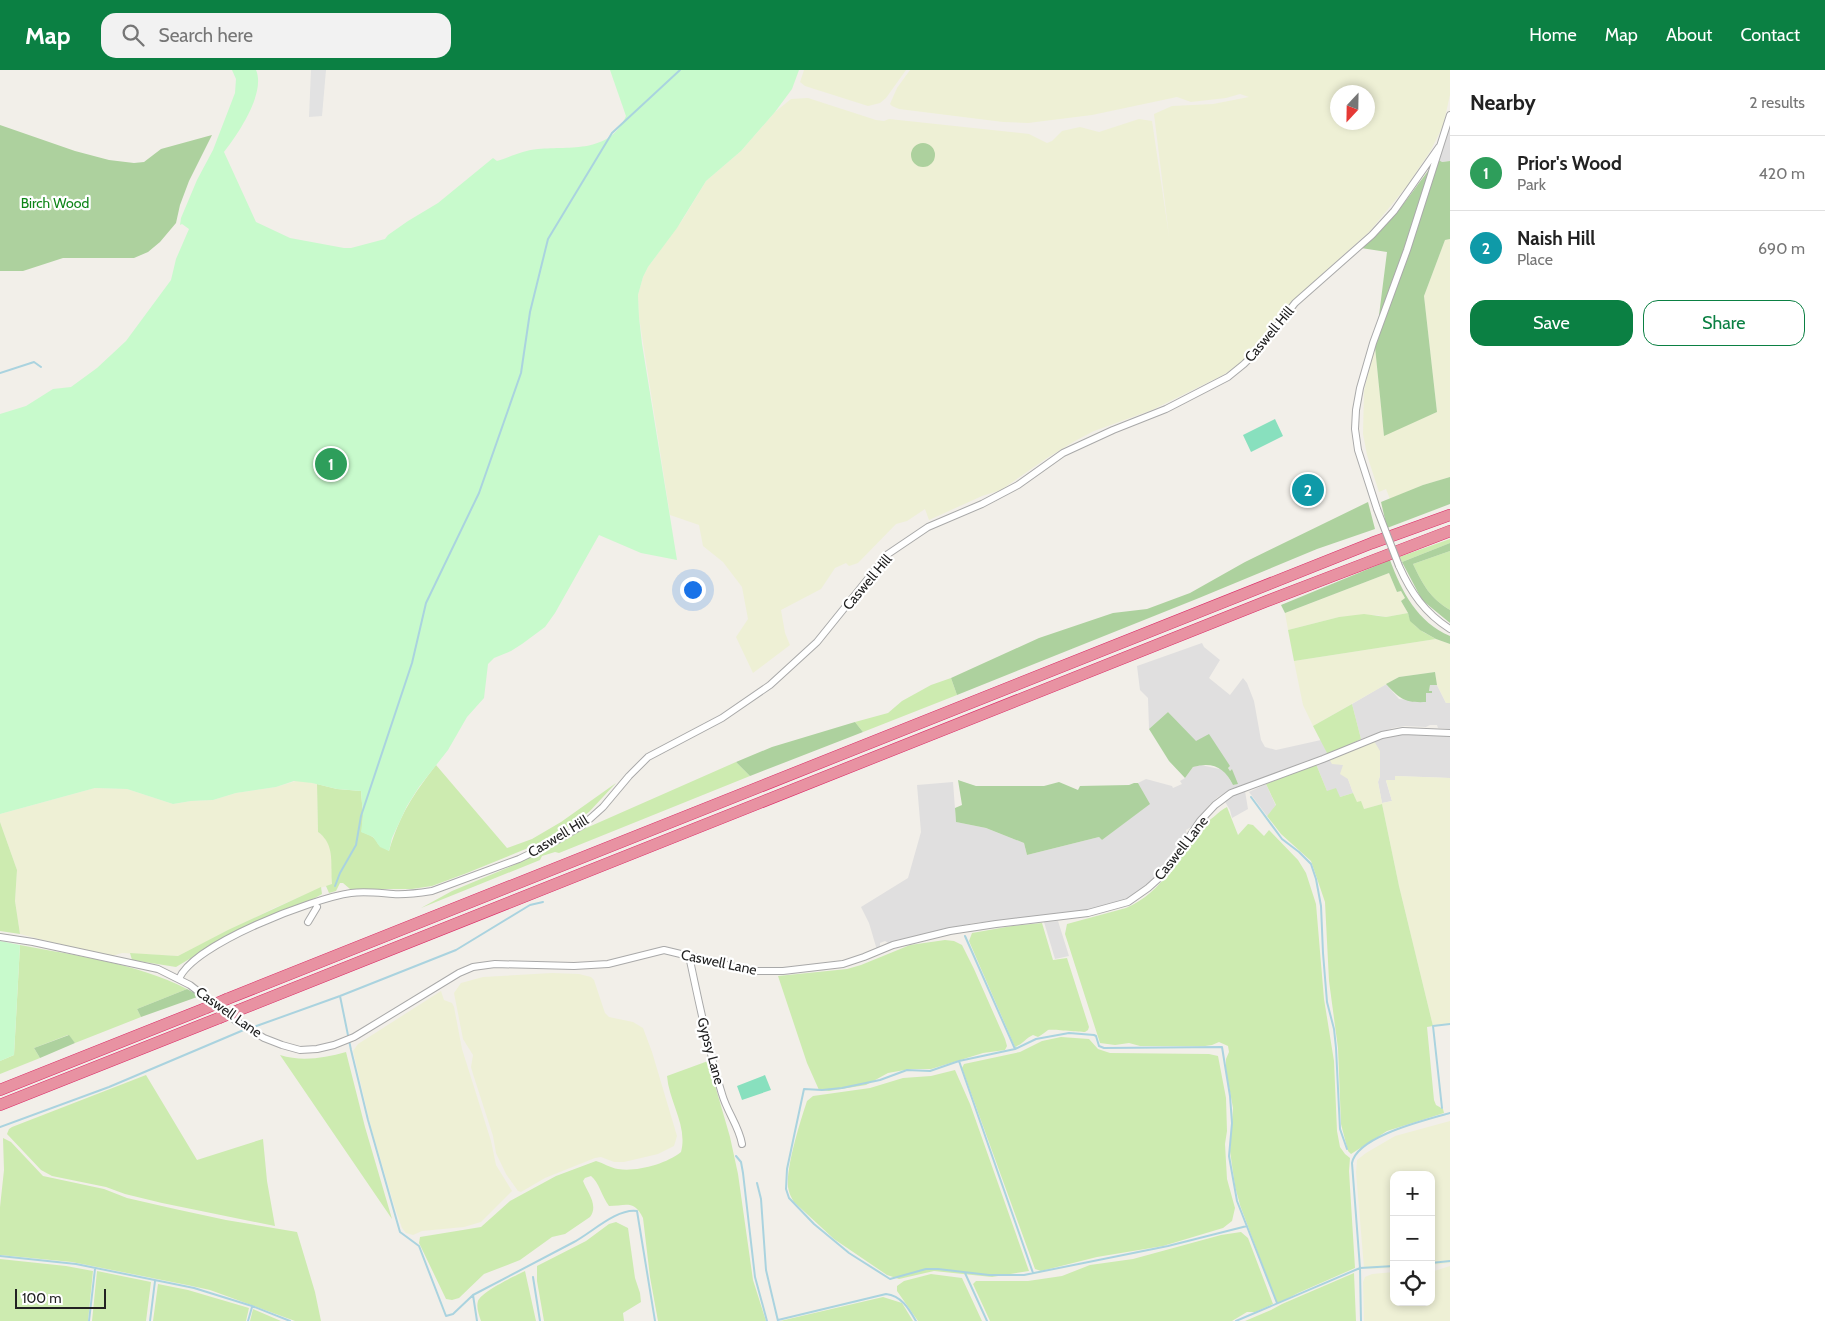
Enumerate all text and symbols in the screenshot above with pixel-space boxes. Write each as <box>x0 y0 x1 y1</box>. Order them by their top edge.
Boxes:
search box <box>101 13 451 58</box>
text: Map <box>25 21 71 50</box>
icon: search <box>119 21 147 49</box>
text: Search here <box>159 24 253 47</box>
text: Home <box>1529 24 1577 46</box>
text: Map <box>1605 24 1638 46</box>
text: About <box>1666 24 1712 46</box>
text: Contact <box>1740 24 1800 46</box>
north arrow <box>1330 85 1375 130</box>
text: Nearby <box>1470 90 1536 115</box>
text: 2 results <box>1749 93 1805 112</box>
text: Prior's Wood <box>1517 152 1622 175</box>
text: 1 <box>1483 164 1489 183</box>
text: 420 m <box>1759 164 1805 183</box>
text: Park <box>1517 175 1546 194</box>
park label: Birch Wood <box>21 194 89 212</box>
text: Naish Hill <box>1517 227 1595 250</box>
text: 2 <box>1482 239 1490 258</box>
text: 690 m <box>1758 239 1805 258</box>
text: Place <box>1517 250 1553 269</box>
button: Save <box>1470 300 1633 346</box>
button: Share <box>1643 300 1805 346</box>
street label: Caswell Hill <box>1240 302 1298 366</box>
pin: 1 <box>315 445 347 483</box>
pin: 2 <box>1292 471 1324 509</box>
street label: Caswell Hill <box>838 550 896 614</box>
your location <box>680 577 706 603</box>
street label: Caswell Hill <box>524 811 592 861</box>
street label: Caswell Lane <box>1150 812 1212 884</box>
street label: Caswell Lane <box>680 945 758 979</box>
street label: Caswell Lane <box>192 983 266 1041</box>
street label: Gypsy Lane <box>693 1015 729 1087</box>
map controls <box>1390 1171 1435 1306</box>
button: + <box>1390 1171 1435 1216</box>
button: − <box>1390 1216 1435 1261</box>
button: locate <box>1390 1261 1435 1306</box>
scale bar <box>15 1286 106 1309</box>
text: 100 m <box>22 1289 62 1307</box>

